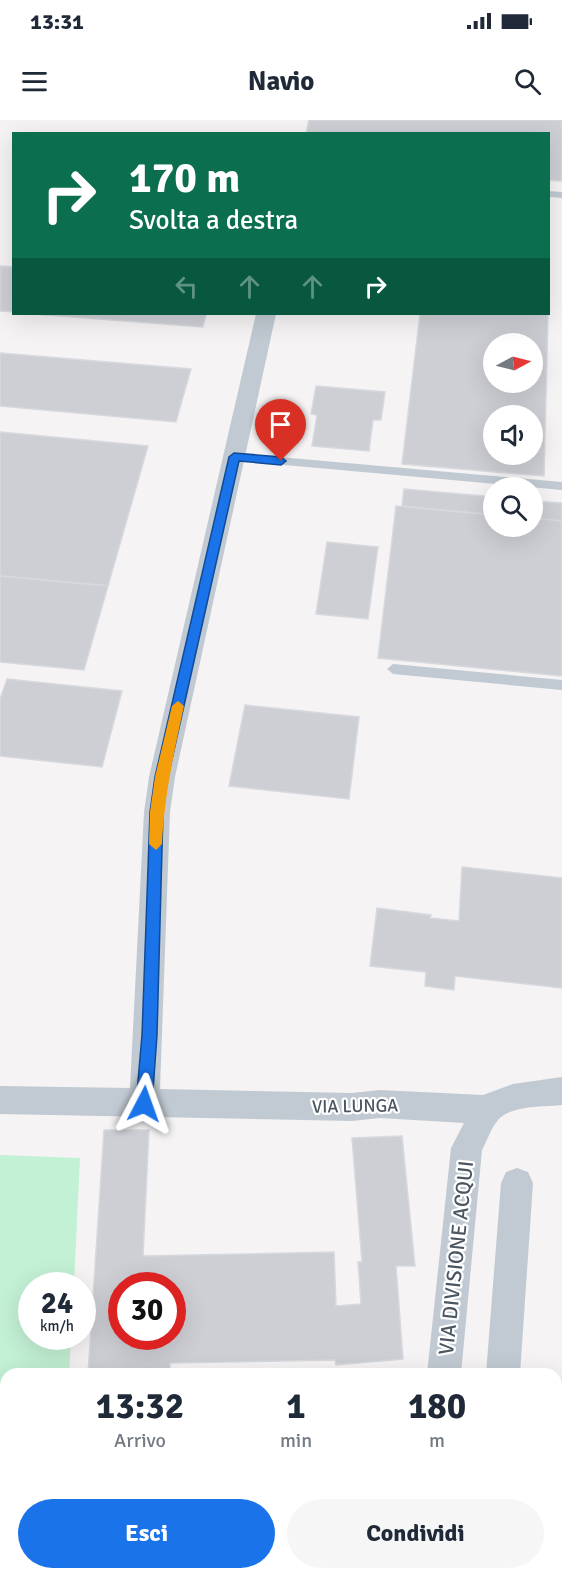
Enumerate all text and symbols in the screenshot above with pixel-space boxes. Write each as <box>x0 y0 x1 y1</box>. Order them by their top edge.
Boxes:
text: 13:31 <box>30 8 84 35</box>
icon: menu <box>18 65 51 98</box>
text: Navio <box>248 65 314 98</box>
icon: search <box>511 65 544 98</box>
text: 170 m <box>129 153 240 204</box>
icon: right <box>30 156 108 234</box>
text: Svolta a destra <box>129 204 298 237</box>
icon: left <box>170 270 203 303</box>
icon: ahead <box>233 270 266 303</box>
icon: ahead <box>296 270 329 303</box>
icon: right <box>359 270 392 303</box>
north arrow <box>483 333 543 393</box>
map controls <box>483 333 543 537</box>
pin <box>255 399 306 461</box>
button: sound <box>483 405 543 465</box>
icon: arrive <box>264 408 297 441</box>
button: search <box>483 477 543 537</box>
position arrow <box>112 1072 176 1136</box>
street label: VIA LUNGA <box>312 1094 398 1118</box>
street label: VIA DIVISIONE ACQUI <box>433 1160 479 1356</box>
speed limit sign: 30 <box>108 1272 186 1350</box>
text: 24 <box>41 1285 73 1322</box>
text: km/h <box>40 1317 74 1335</box>
text: 13:32 <box>96 1384 184 1429</box>
text: 1 <box>286 1384 306 1429</box>
text: 180 <box>408 1384 466 1429</box>
text: Arrivo <box>114 1428 166 1453</box>
text: min <box>280 1428 312 1453</box>
text: m <box>429 1428 445 1453</box>
button: Esci <box>18 1499 275 1568</box>
button: Condividi <box>287 1499 544 1568</box>

